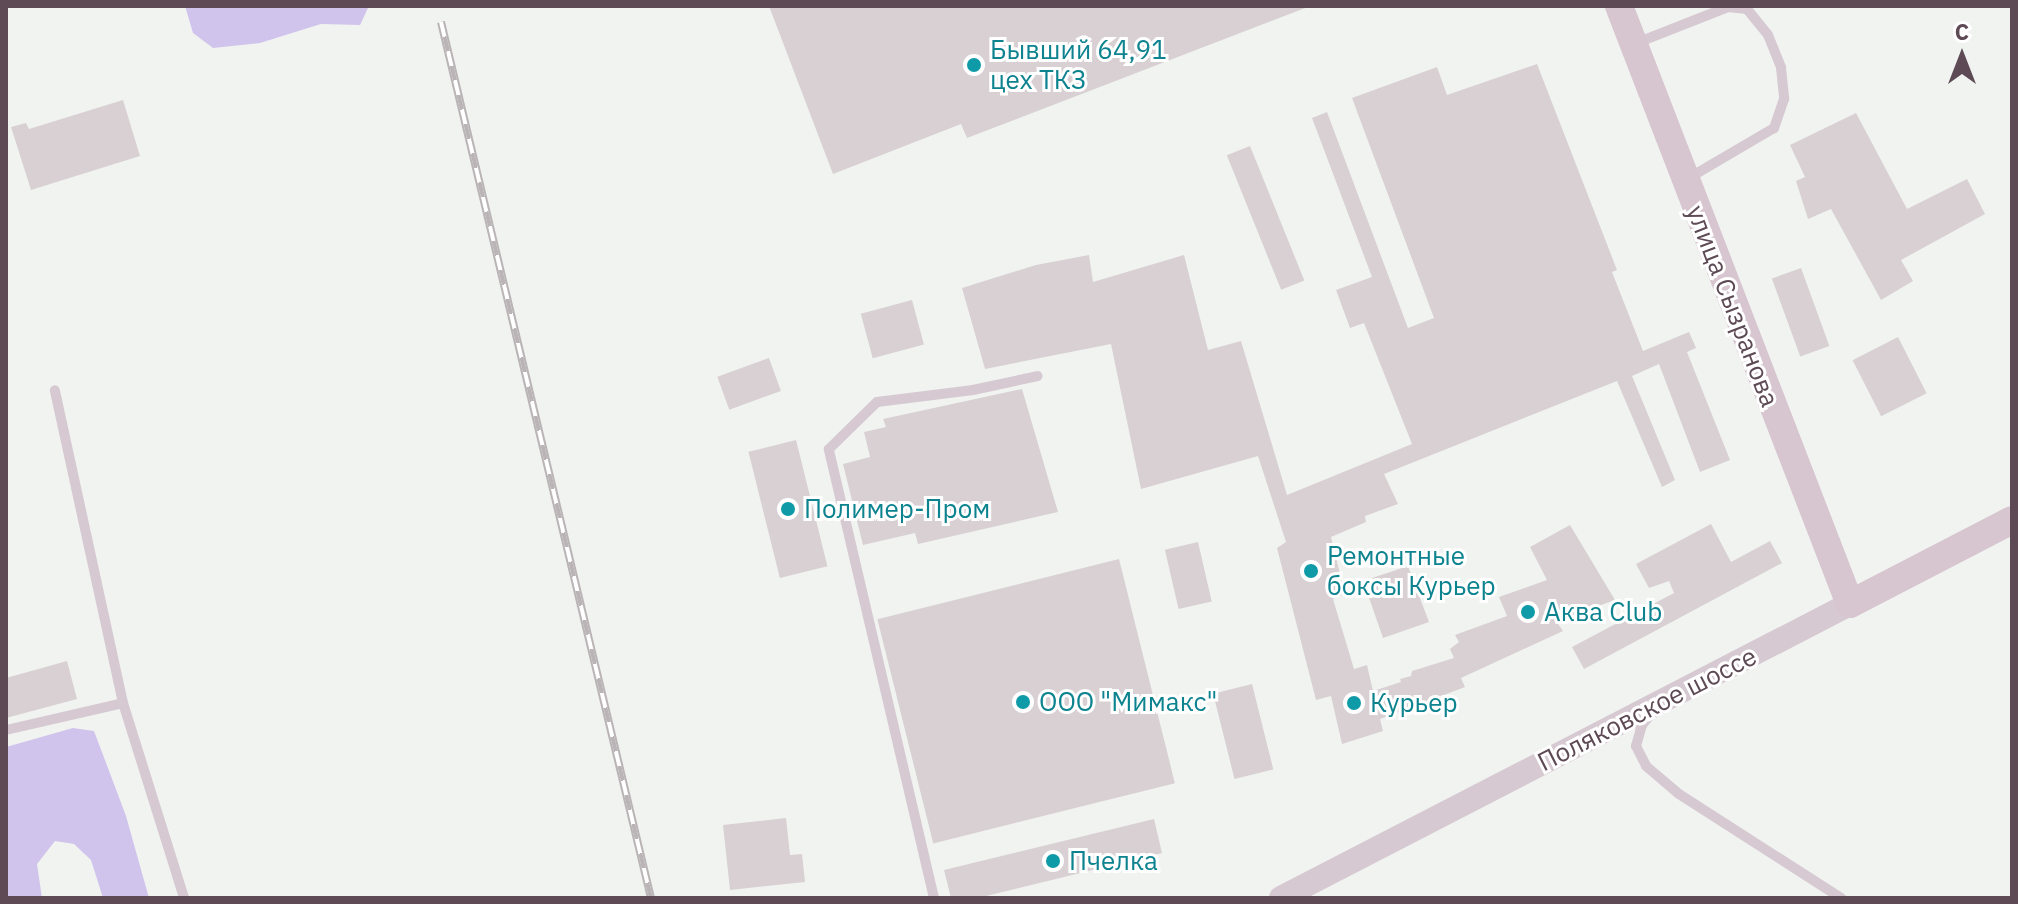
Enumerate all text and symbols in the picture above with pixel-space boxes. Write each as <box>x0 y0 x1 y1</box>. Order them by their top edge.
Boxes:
north arrow <box>1922 16 2002 96</box>
text: С <box>1955 17 1969 46</box>
place label: Бывший 64,91 цех ТКЗ <box>990 34 1167 96</box>
marker: Бывший 64,91 цех ТКЗ <box>965 56 983 74</box>
street label: улица Сызранова <box>1680 201 1786 411</box>
place label: Полимер-Пром <box>804 493 990 525</box>
marker: Полимер-Пром <box>779 500 797 518</box>
place label: Ремонтные боксы Курьер <box>1327 540 1496 602</box>
marker: Ремонтные боксы Курьер <box>1302 562 1320 580</box>
place label: Аква Club <box>1544 596 1662 628</box>
marker: Аква Club <box>1519 603 1537 621</box>
street label: Поляковское шоссе <box>1532 640 1762 778</box>
place label: ООО "Мимакс" <box>1039 686 1217 718</box>
place label: Курьер <box>1370 687 1457 719</box>
marker: ООО "Мимакс" <box>1014 693 1032 711</box>
marker: Курьер <box>1345 694 1363 712</box>
place label: Пчелка <box>1069 845 1158 877</box>
marker: Пчелка <box>1044 852 1062 870</box>

